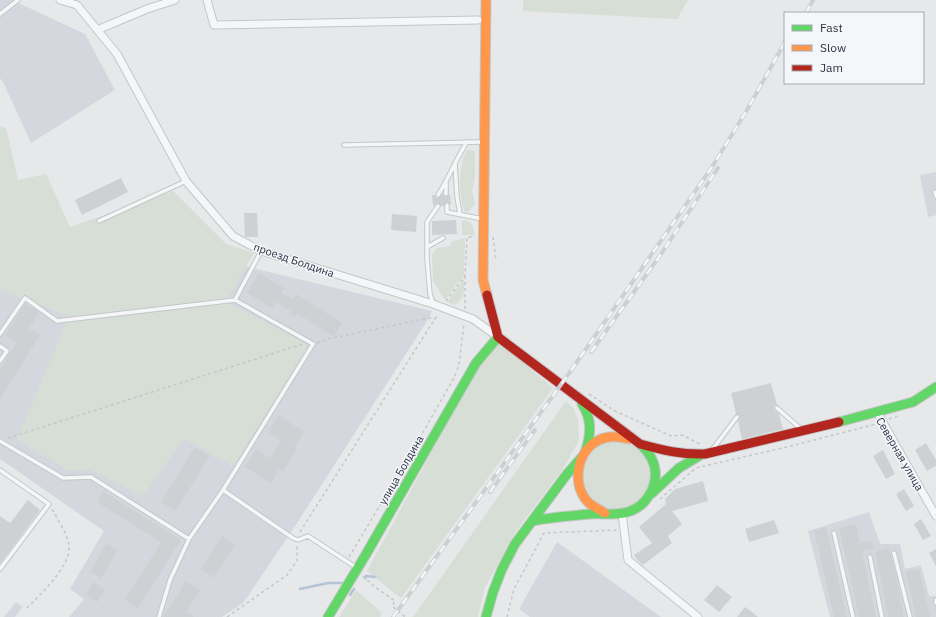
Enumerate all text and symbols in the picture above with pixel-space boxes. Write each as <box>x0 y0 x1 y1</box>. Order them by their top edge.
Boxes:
legend <box>784 12 924 84</box>
text: Fast <box>820 20 843 35</box>
text: Slow <box>820 40 846 55</box>
text: Jam <box>820 60 843 75</box>
street label: проезд Болдина <box>252 240 336 280</box>
street label: Северная улица <box>873 415 927 493</box>
street label: улица Болдина <box>375 433 427 507</box>

